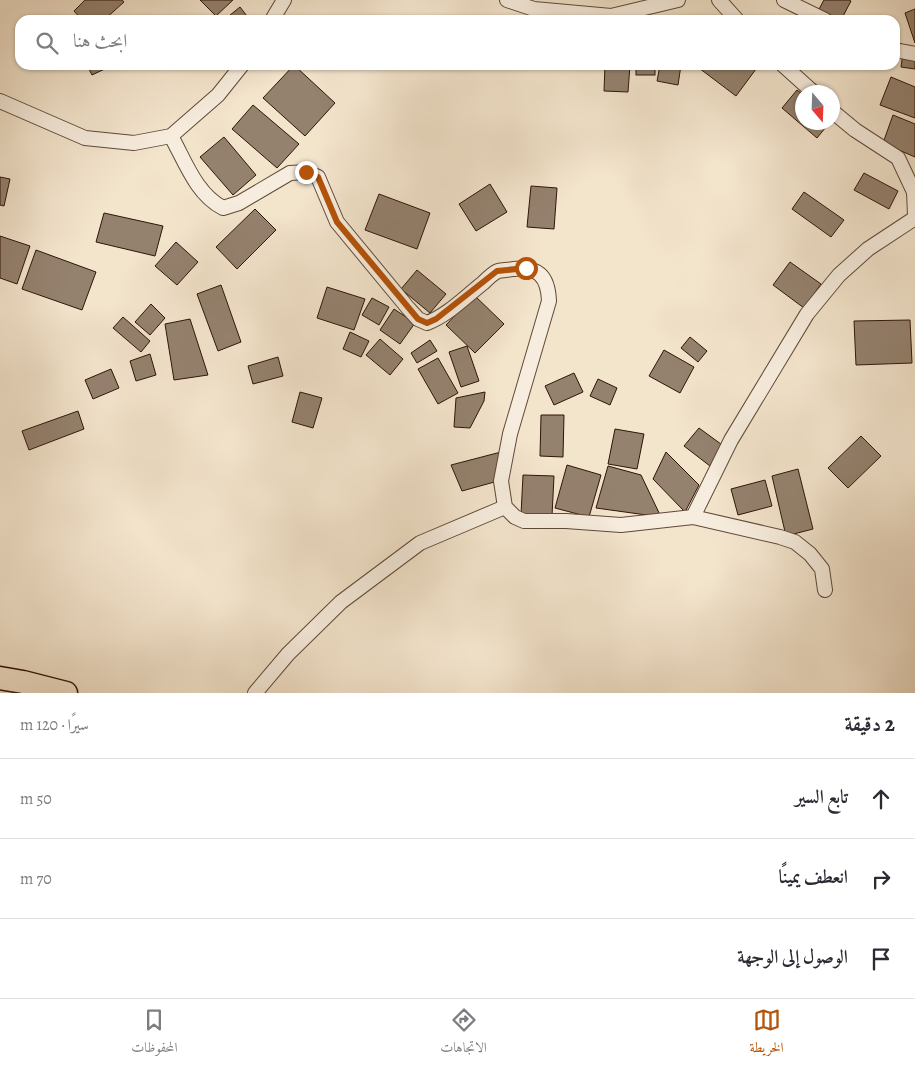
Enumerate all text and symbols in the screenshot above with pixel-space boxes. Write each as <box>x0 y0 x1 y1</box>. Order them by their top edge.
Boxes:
search box <box>15 15 900 70</box>
text: ابحث هنا <box>73 28 127 54</box>
icon: search <box>33 29 61 57</box>
north arrow <box>795 85 840 130</box>
route end <box>295 161 318 184</box>
route start <box>515 257 538 280</box>
text: 2 دقيقة <box>845 710 895 738</box>
text: سيرًا · 120 m <box>20 714 89 736</box>
text: تابع السير <box>795 784 848 810</box>
icon: ahead <box>867 785 895 813</box>
text: 50 m <box>20 788 52 810</box>
text: انعطف يمينًا <box>778 864 848 890</box>
icon: right <box>867 865 895 893</box>
text: 70 m <box>20 868 52 890</box>
text: الوصول إلى الوجهة <box>737 944 848 970</box>
icon: arrive <box>867 945 895 973</box>
tab: المحفوظات <box>131 1006 178 1061</box>
tab: الاتجاهات <box>440 1006 487 1061</box>
tab: الخريطة <box>750 1006 784 1061</box>

